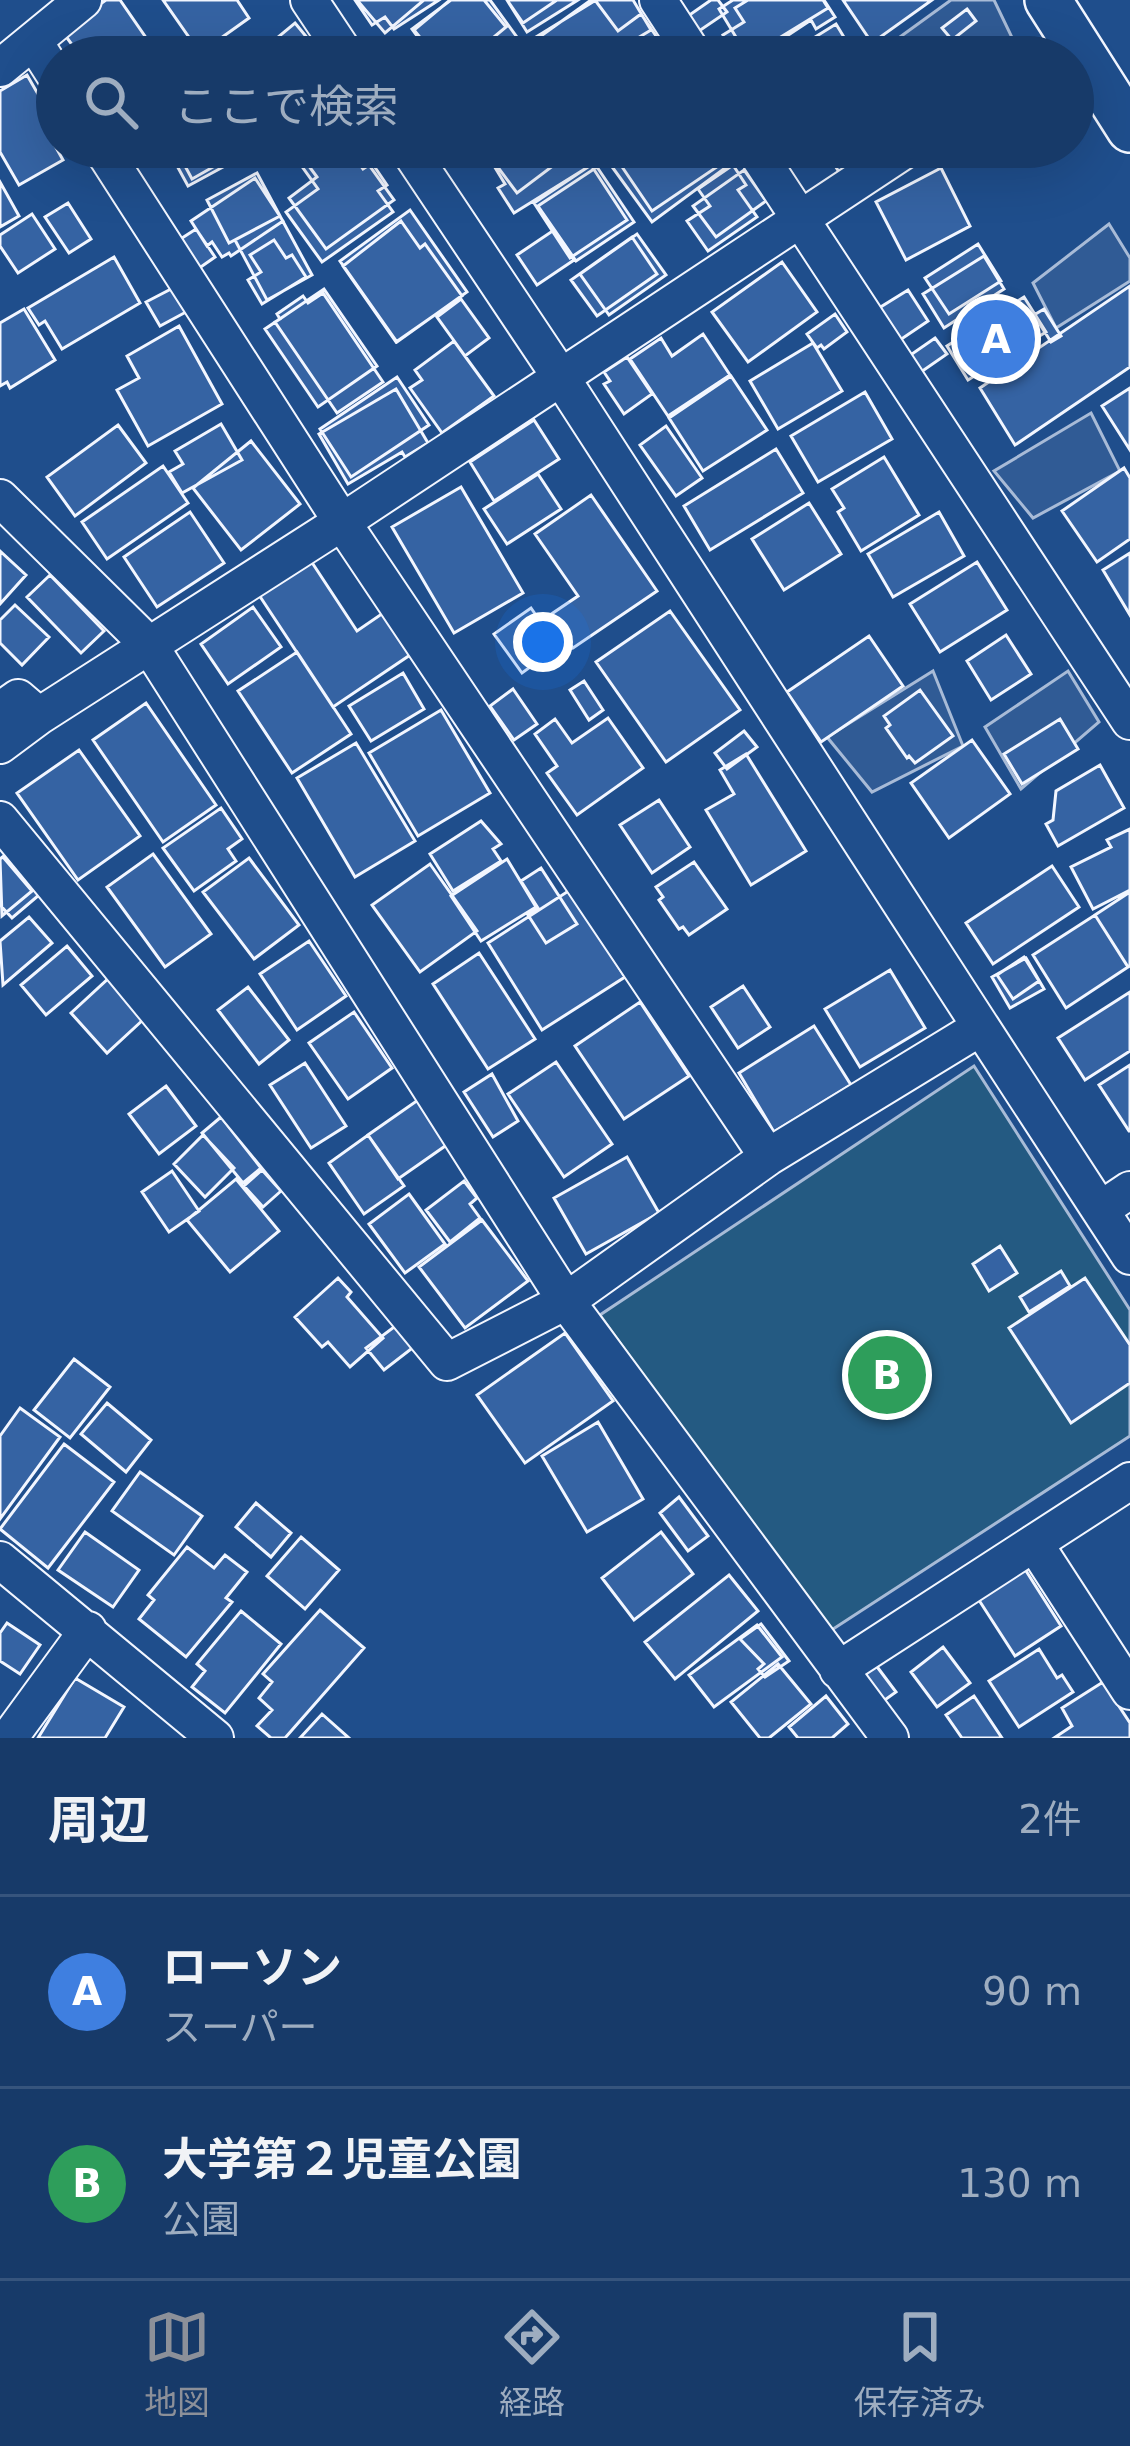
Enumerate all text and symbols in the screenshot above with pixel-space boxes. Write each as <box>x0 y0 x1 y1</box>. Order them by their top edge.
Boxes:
search box <box>36 36 1094 168</box>
icon: search <box>78 69 144 135</box>
text: ここで検索 <box>174 80 399 133</box>
pin: A <box>957 294 1035 384</box>
your location <box>513 612 573 672</box>
pin: B <box>848 1330 926 1420</box>
text: 周辺 <box>48 1791 150 1850</box>
text: 2件 <box>1018 1797 1082 1842</box>
text: ローソン <box>162 1941 342 1994</box>
text: A <box>72 1969 102 2014</box>
text: 90 m <box>982 1969 1082 2014</box>
text: スーパー <box>162 2005 318 2050</box>
text: 大学第２児童公園 <box>162 2133 522 2186</box>
text: B <box>72 2161 102 2206</box>
text: 130 m <box>957 2161 1082 2206</box>
text: 公園 <box>162 2197 240 2242</box>
tab: 地図 <box>144 2304 210 2424</box>
tab: 経路 <box>499 2304 565 2424</box>
tab: 保存済み <box>854 2304 986 2424</box>

